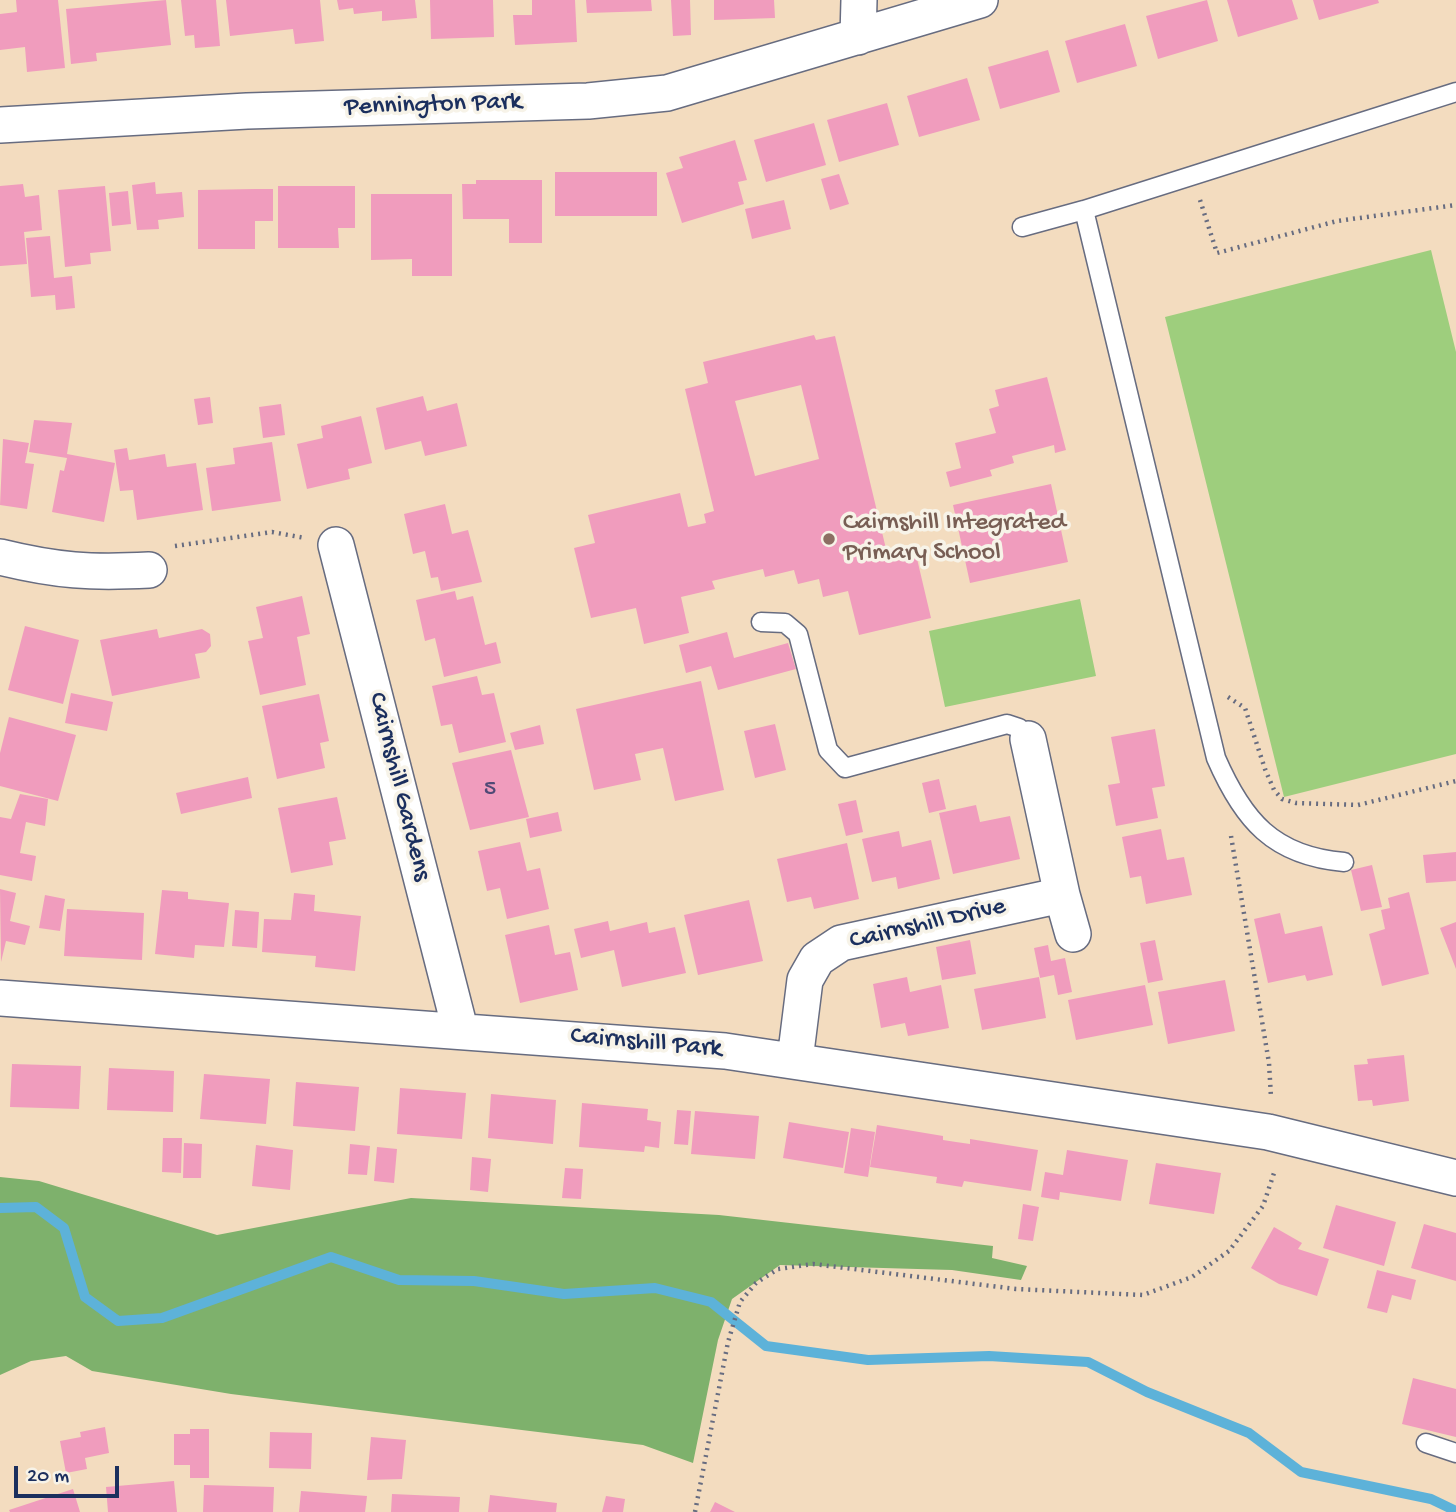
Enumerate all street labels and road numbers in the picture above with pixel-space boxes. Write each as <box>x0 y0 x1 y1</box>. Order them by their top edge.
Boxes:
street label: Pennington Park <box>344 87 522 125</box>
street label: Cairnshill Gardens <box>360 690 436 884</box>
street label: Cairnshill Drive <box>847 892 1009 958</box>
street label: Cairnshill Park <box>569 1022 723 1066</box>

